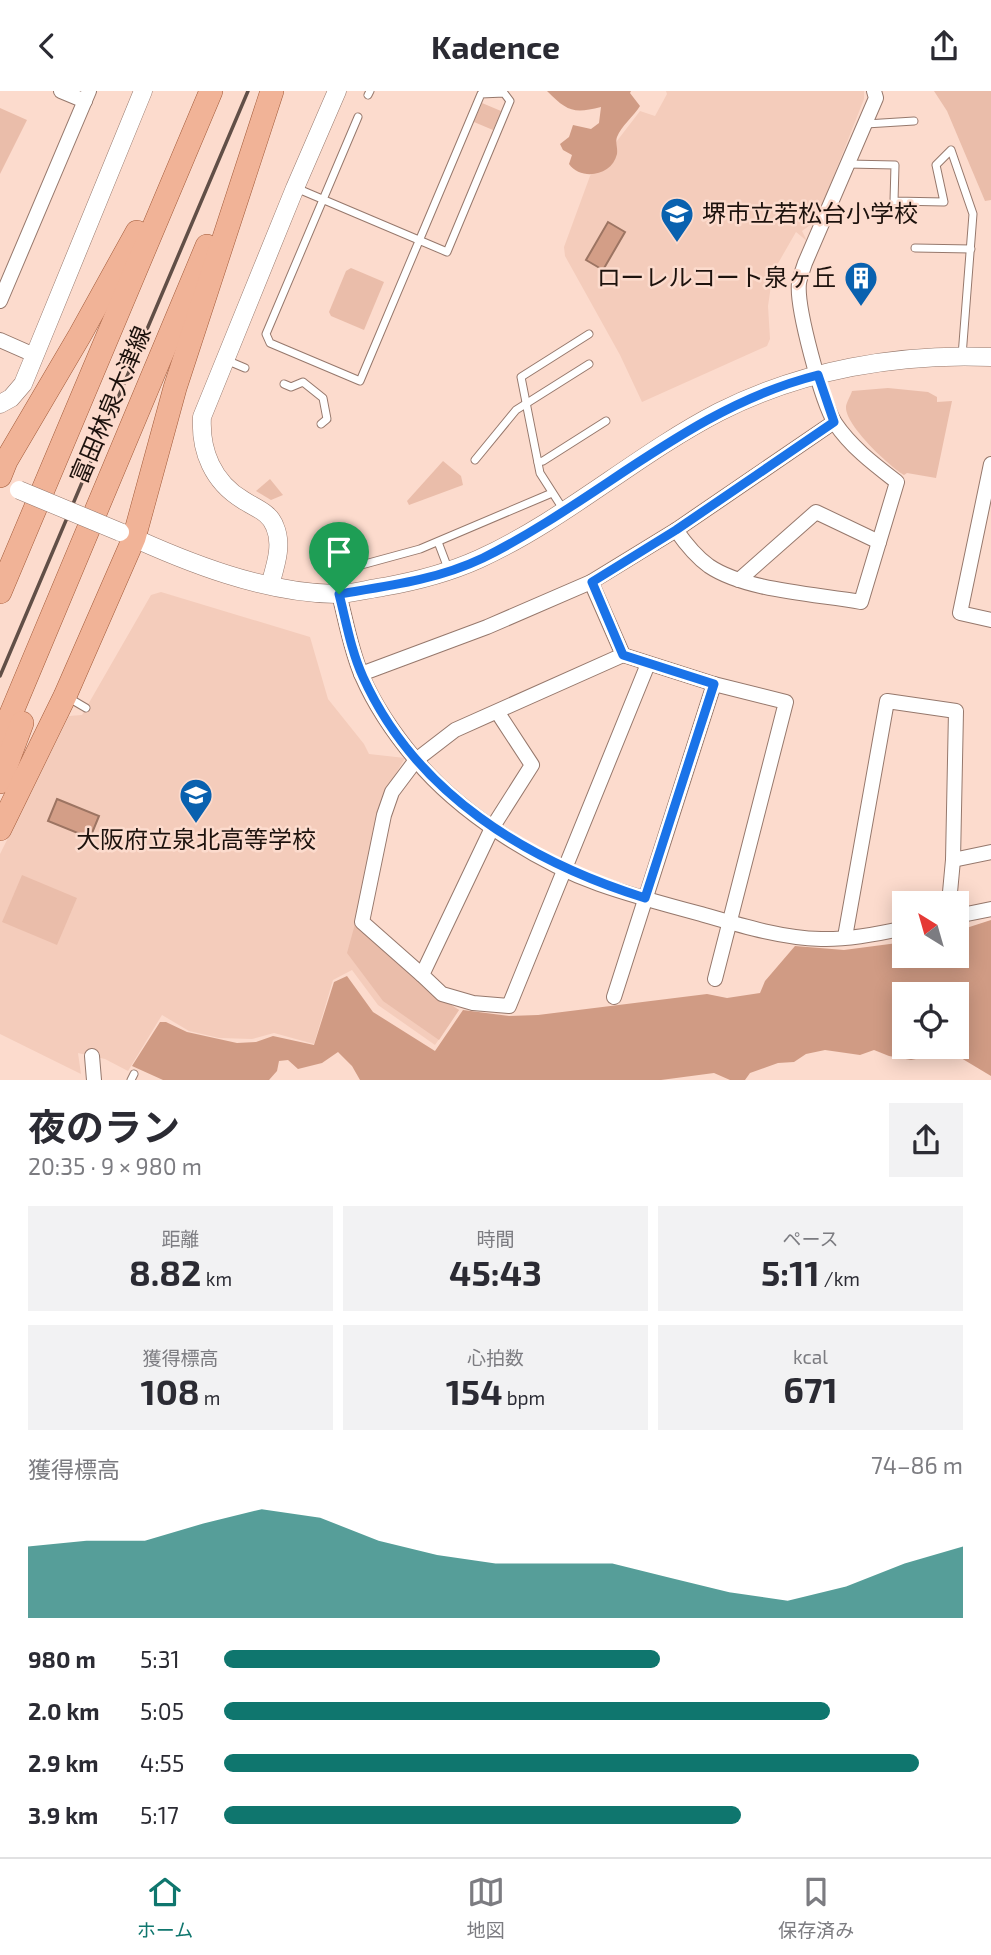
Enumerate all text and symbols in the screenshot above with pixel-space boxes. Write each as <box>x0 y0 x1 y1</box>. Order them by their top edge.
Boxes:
icon: back <box>28 27 66 65</box>
text: Kadence <box>431 27 560 65</box>
icon: share <box>925 27 963 65</box>
school or university icon: 堺市立若松台小学校 <box>658 195 696 244</box>
place label: 堺市立若松台小学校 <box>702 198 918 227</box>
building icon: ローレルコート泉ヶ丘 <box>842 259 880 308</box>
place label: ローレルコート泉ヶ丘 <box>596 262 836 291</box>
street label: 富田林泉大津線 <box>63 321 156 487</box>
pin <box>309 522 369 594</box>
icon: arrive <box>320 533 358 571</box>
school or university icon: 大阪府立泉北高等学校 <box>177 776 215 825</box>
place label: 大阪府立泉北高等学校 <box>76 824 316 853</box>
north arrow <box>892 891 970 968</box>
map controls <box>892 891 969 1059</box>
button: locate <box>892 982 969 1059</box>
text: 夜のラン <box>28 1103 180 1149</box>
button: share <box>889 1103 963 1177</box>
text: 20:35 · 9 × 980 m <box>28 1152 202 1180</box>
text: 距離 <box>161 1227 200 1250</box>
text: 時間 <box>476 1227 515 1250</box>
text: ペース <box>782 1227 839 1250</box>
text: 8.82 <box>129 1251 201 1293</box>
text: 45:43 <box>449 1251 542 1293</box>
text: 5:11 <box>761 1251 820 1293</box>
text: km <box>201 1267 232 1290</box>
text: /km <box>820 1267 860 1290</box>
text: kcal <box>793 1345 828 1368</box>
text: 獲得標高 <box>142 1346 219 1369</box>
text: 心拍数 <box>467 1346 524 1369</box>
text: 671 <box>783 1368 838 1410</box>
text: 108 <box>141 1370 200 1412</box>
text: 154 <box>446 1370 503 1412</box>
text: m <box>200 1386 220 1409</box>
text: bpm <box>503 1386 545 1409</box>
text: 74–86 m <box>871 1451 963 1479</box>
text: 獲得標高 <box>28 1455 120 1483</box>
text: 980 m <box>28 1645 96 1673</box>
text: 5:31 <box>140 1645 180 1673</box>
text: 2.0 km <box>28 1697 100 1725</box>
text: 5:05 <box>140 1697 184 1725</box>
text: 2.9 km <box>28 1749 99 1777</box>
text: 4:55 <box>140 1749 184 1777</box>
text: 3.9 km <box>28 1801 98 1829</box>
text: 5:17 <box>140 1801 179 1829</box>
tab: ホーム <box>137 1873 193 1942</box>
tab: 地図 <box>467 1873 505 1942</box>
tab: 保存済み <box>778 1873 854 1942</box>

